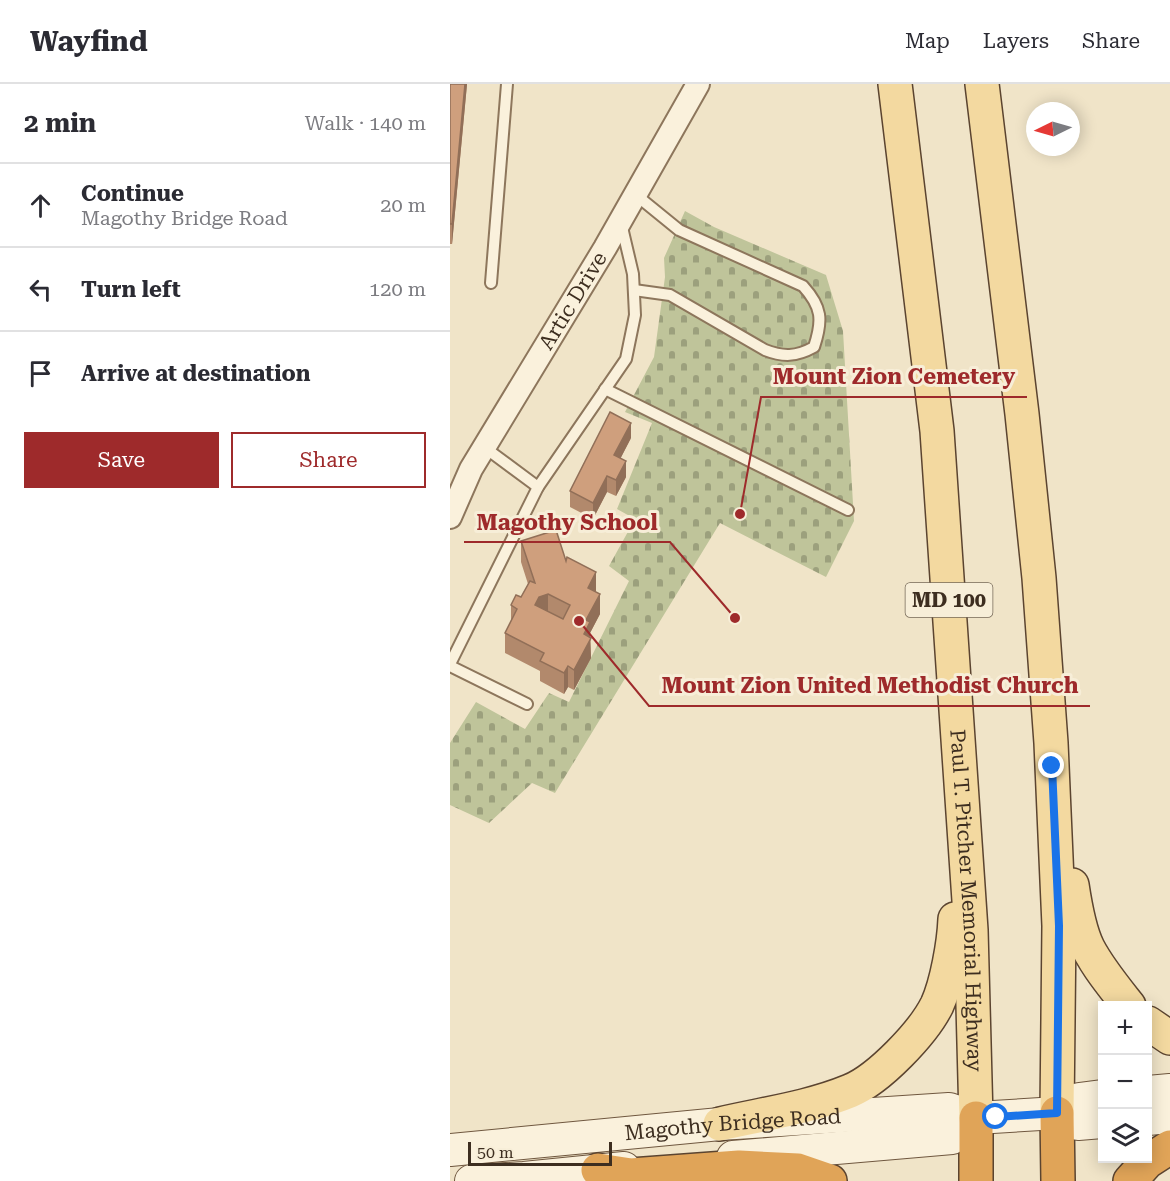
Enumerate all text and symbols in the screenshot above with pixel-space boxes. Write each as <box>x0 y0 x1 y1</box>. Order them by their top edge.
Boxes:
text: Wayfind <box>30 25 148 58</box>
text: Map <box>905 29 950 53</box>
text: Layers <box>983 29 1049 53</box>
text: Share <box>1082 29 1140 53</box>
north arrow <box>1026 102 1080 156</box>
text: 2 min <box>24 108 96 138</box>
text: Walk · 140 m <box>305 111 426 135</box>
text: Continue <box>81 181 184 206</box>
icon: ahead <box>24 189 57 222</box>
text: 20 m <box>380 193 426 217</box>
text: Magothy Bridge Road <box>81 206 288 230</box>
street label: Artic Drive <box>534 248 612 354</box>
icon: left <box>24 273 57 306</box>
text: Turn left <box>81 277 181 302</box>
text: 120 m <box>369 277 426 301</box>
icon: arrive <box>24 357 57 390</box>
callout: Mount Zion Cemetery <box>761 357 1027 397</box>
text: Arrive at destination <box>81 361 310 386</box>
text: Mount Zion Cemetery <box>773 364 1016 389</box>
button: Save <box>24 432 219 488</box>
button: Share <box>231 432 426 488</box>
callout: Magothy School <box>464 502 670 542</box>
text: Magothy School <box>476 510 658 535</box>
road number: MD 100 <box>906 583 992 617</box>
callout: Mount Zion United Methodist Church <box>649 666 1090 706</box>
text: Mount Zion United Methodist Church <box>662 673 1079 698</box>
street label: Paul T. Pitcher Memorial Highway <box>945 728 987 1073</box>
route end <box>1038 752 1064 778</box>
map controls <box>1098 1001 1152 1163</box>
button: + <box>1098 1001 1152 1055</box>
button: − <box>1098 1055 1152 1109</box>
route start <box>982 1103 1008 1129</box>
street label: Magothy Bridge Road <box>623 1104 842 1145</box>
button: layers <box>1098 1109 1152 1163</box>
scale bar <box>468 1139 612 1166</box>
text: 50 m <box>477 1143 514 1162</box>

